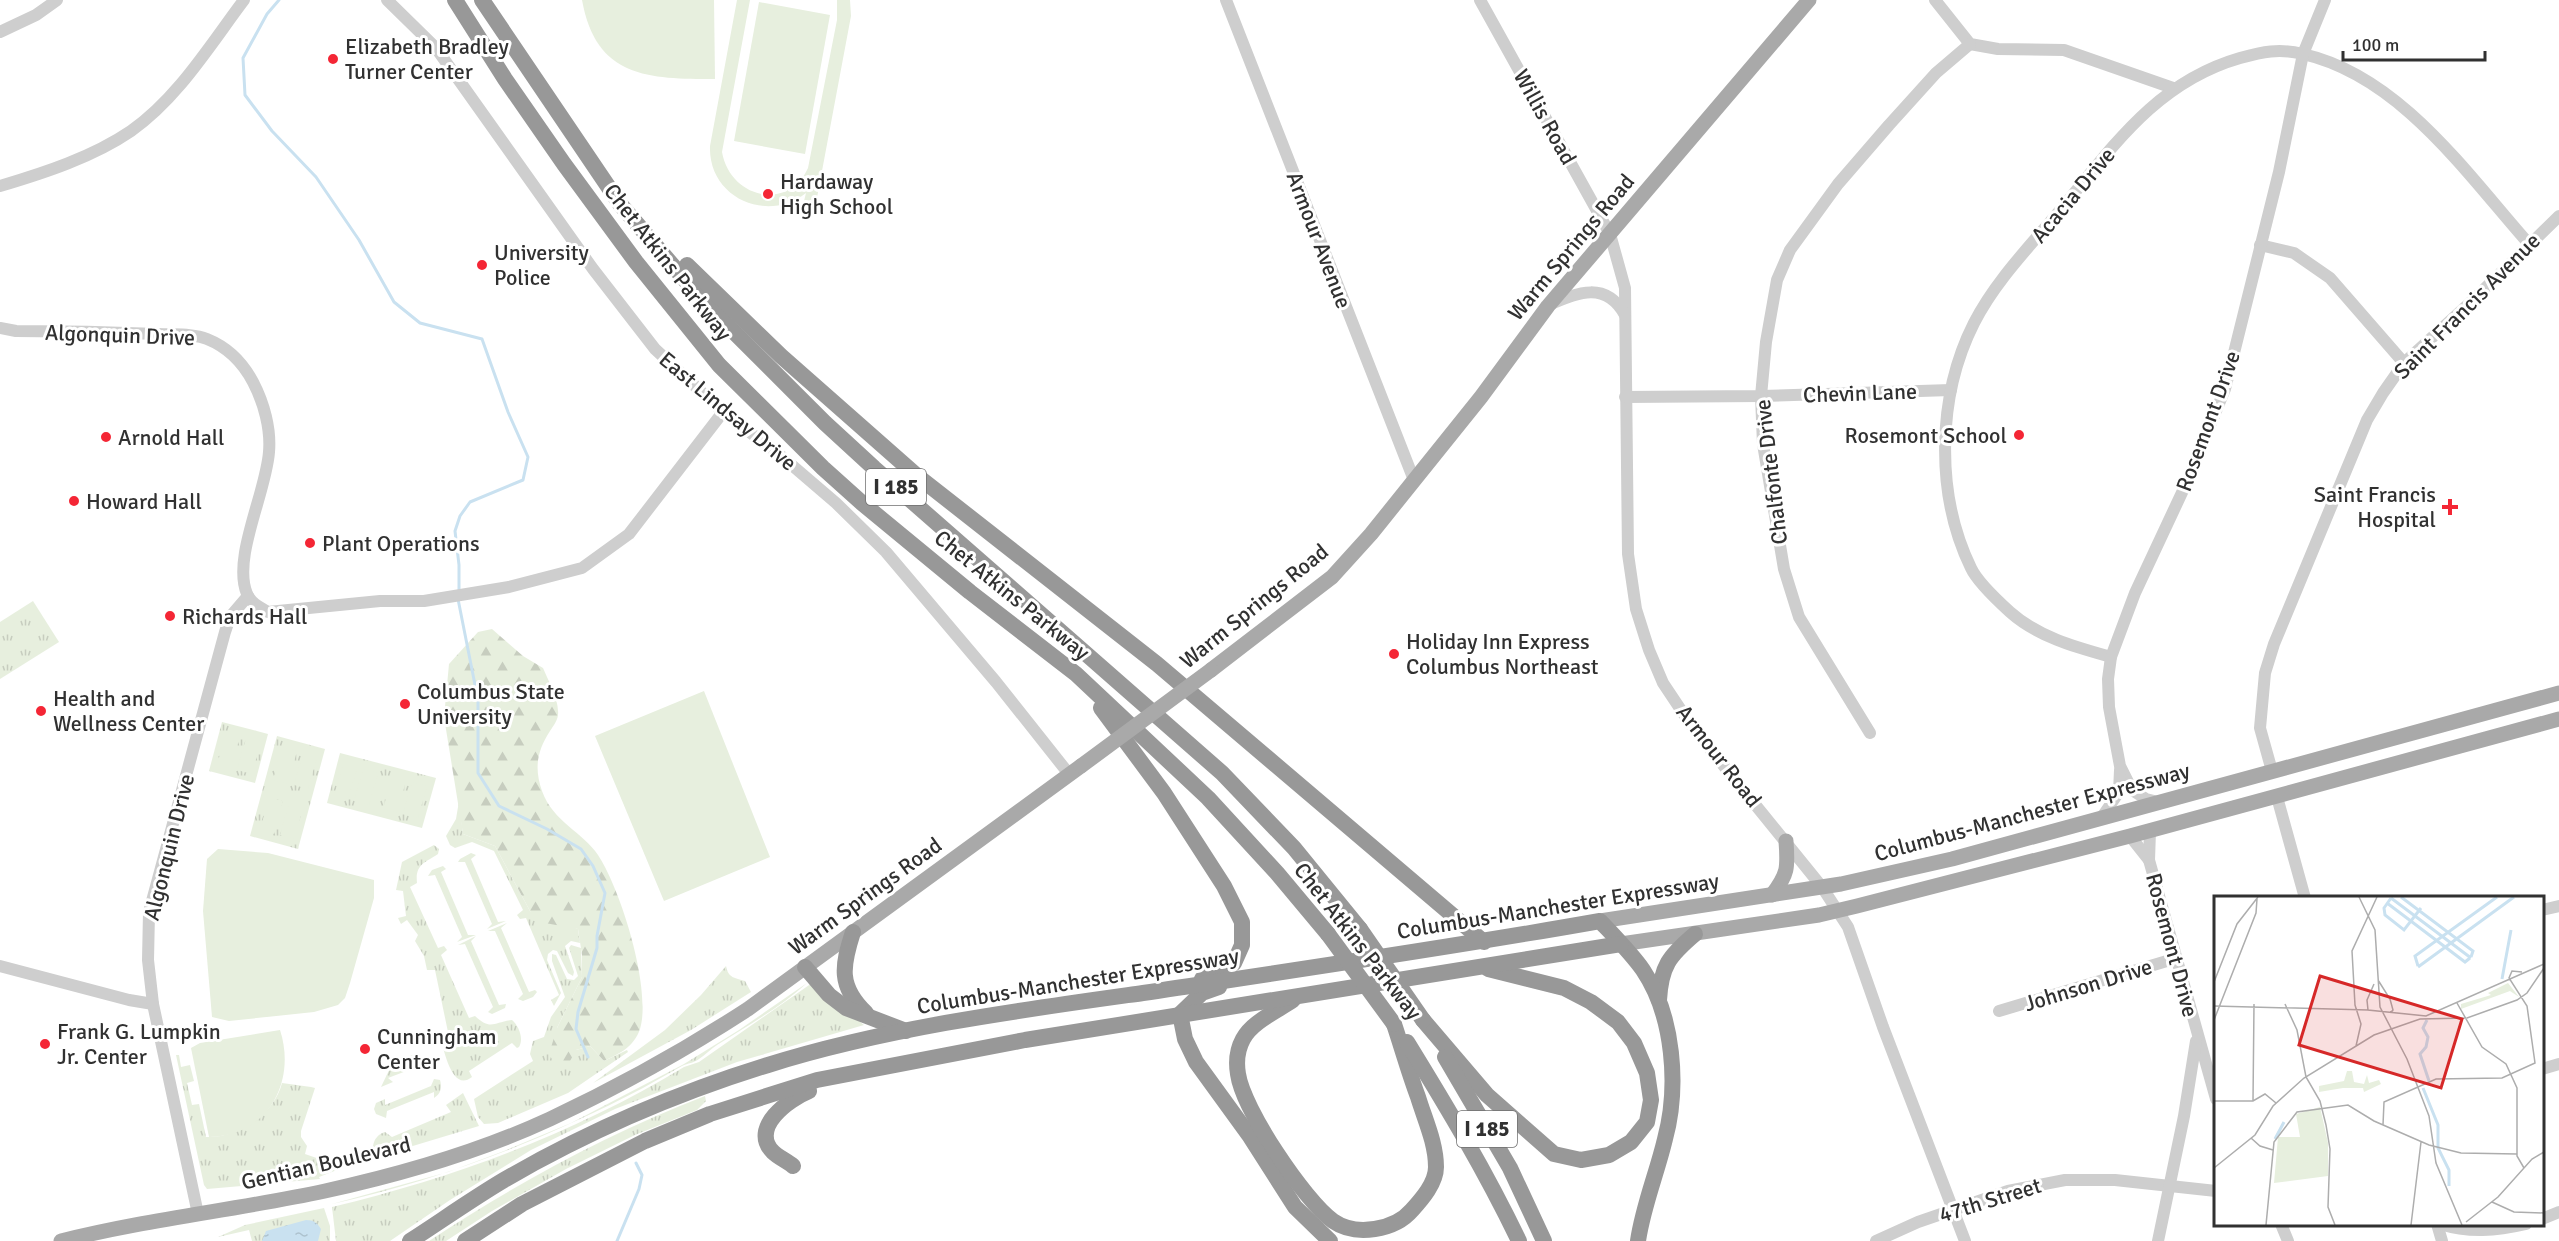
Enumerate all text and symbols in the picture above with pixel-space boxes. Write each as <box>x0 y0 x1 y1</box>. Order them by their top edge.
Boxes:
scale bar <box>2343 24 2486 62</box>
place label: Elizabeth Bradley Turner Center <box>345 33 509 85</box>
text: 100 m <box>2352 34 2399 56</box>
marker: Elizabeth Bradley Turner Center <box>326 52 340 66</box>
street label: Willis Road <box>1508 65 1582 169</box>
street label: Acacia Drive <box>2025 142 2121 248</box>
place label: Hardaway High School <box>780 168 893 220</box>
street label: Armour Avenue <box>1281 168 1357 312</box>
street label: Warm Springs Road <box>1502 168 1640 326</box>
street label: Chet Atkins Parkway <box>598 178 738 347</box>
marker: Hardaway High School <box>761 187 775 201</box>
street label: Saint Francis Avenue <box>2388 227 2546 385</box>
place label: University Police <box>494 239 590 291</box>
marker: University Police <box>475 258 489 272</box>
street label: Algonquin Drive <box>44 319 196 351</box>
street label: East Lindsay Drive <box>654 346 802 476</box>
street label: Rosemont Drive <box>2170 347 2246 495</box>
street label: Chevin Lane <box>1803 378 1917 408</box>
street label: Chalfonte Drive <box>1749 398 1793 546</box>
place label: Rosemont School <box>1845 422 2007 449</box>
place label: Arnold Hall <box>118 424 225 451</box>
marker: Rosemont School <box>2012 428 2026 442</box>
marker: Arnold Hall <box>99 430 113 444</box>
road number: I 185 <box>866 469 926 505</box>
place label: Saint Francis Hospital <box>2314 481 2436 533</box>
place label: Howard Hall <box>86 488 202 515</box>
marker: Howard Hall <box>67 494 81 508</box>
marker: Saint Francis Hospital <box>2441 498 2459 516</box>
street label: Chet Atkins Parkway <box>929 524 1096 666</box>
place label: Plant Operations <box>322 530 480 557</box>
marker: Plant Operations <box>303 536 317 550</box>
street label: Warm Springs Road <box>1174 538 1334 674</box>
place label: Richards Hall <box>182 603 307 630</box>
marker: Richards Hall <box>163 609 177 623</box>
place label: Holiday Inn Express Columbus Northeast <box>1406 628 1599 680</box>
marker: Holiday Inn Express Columbus Northeast <box>1387 647 1401 661</box>
place label: Columbus State University <box>417 678 565 730</box>
place label: Health and Wellness Center <box>53 685 204 737</box>
marker: Columbus State University <box>398 697 412 711</box>
street label: Armour Road <box>1671 699 1767 813</box>
marker: Health and Wellness Center <box>34 704 48 718</box>
street label: Columbus-Manchester Expressway <box>1871 757 2193 867</box>
street label: Algonquin Drive <box>138 771 200 923</box>
street label: Warm Springs Road <box>783 831 947 961</box>
street label: Chet Atkins Parkway <box>1288 857 1428 1026</box>
street label: Columbus-Manchester Expressway <box>1395 867 1722 945</box>
street label: Rosemont Drive <box>2140 870 2204 1020</box>
inset map <box>2214 896 2544 1226</box>
street label: Columbus-Manchester Expressway <box>915 942 1242 1020</box>
street label: Johnson Drive <box>2021 953 2155 1017</box>
place label: Frank G. Lumpkin Jr. Center <box>57 1018 221 1070</box>
place label: Cunningham Center <box>377 1023 496 1075</box>
marker: Frank G. Lumpkin Jr. Center <box>38 1037 52 1051</box>
marker: Cunningham Center <box>358 1042 372 1056</box>
road number: I 185 <box>1457 1111 1517 1147</box>
street label: Gentian Boulevard <box>238 1130 414 1196</box>
street label: 47th Street <box>1936 1172 2045 1228</box>

